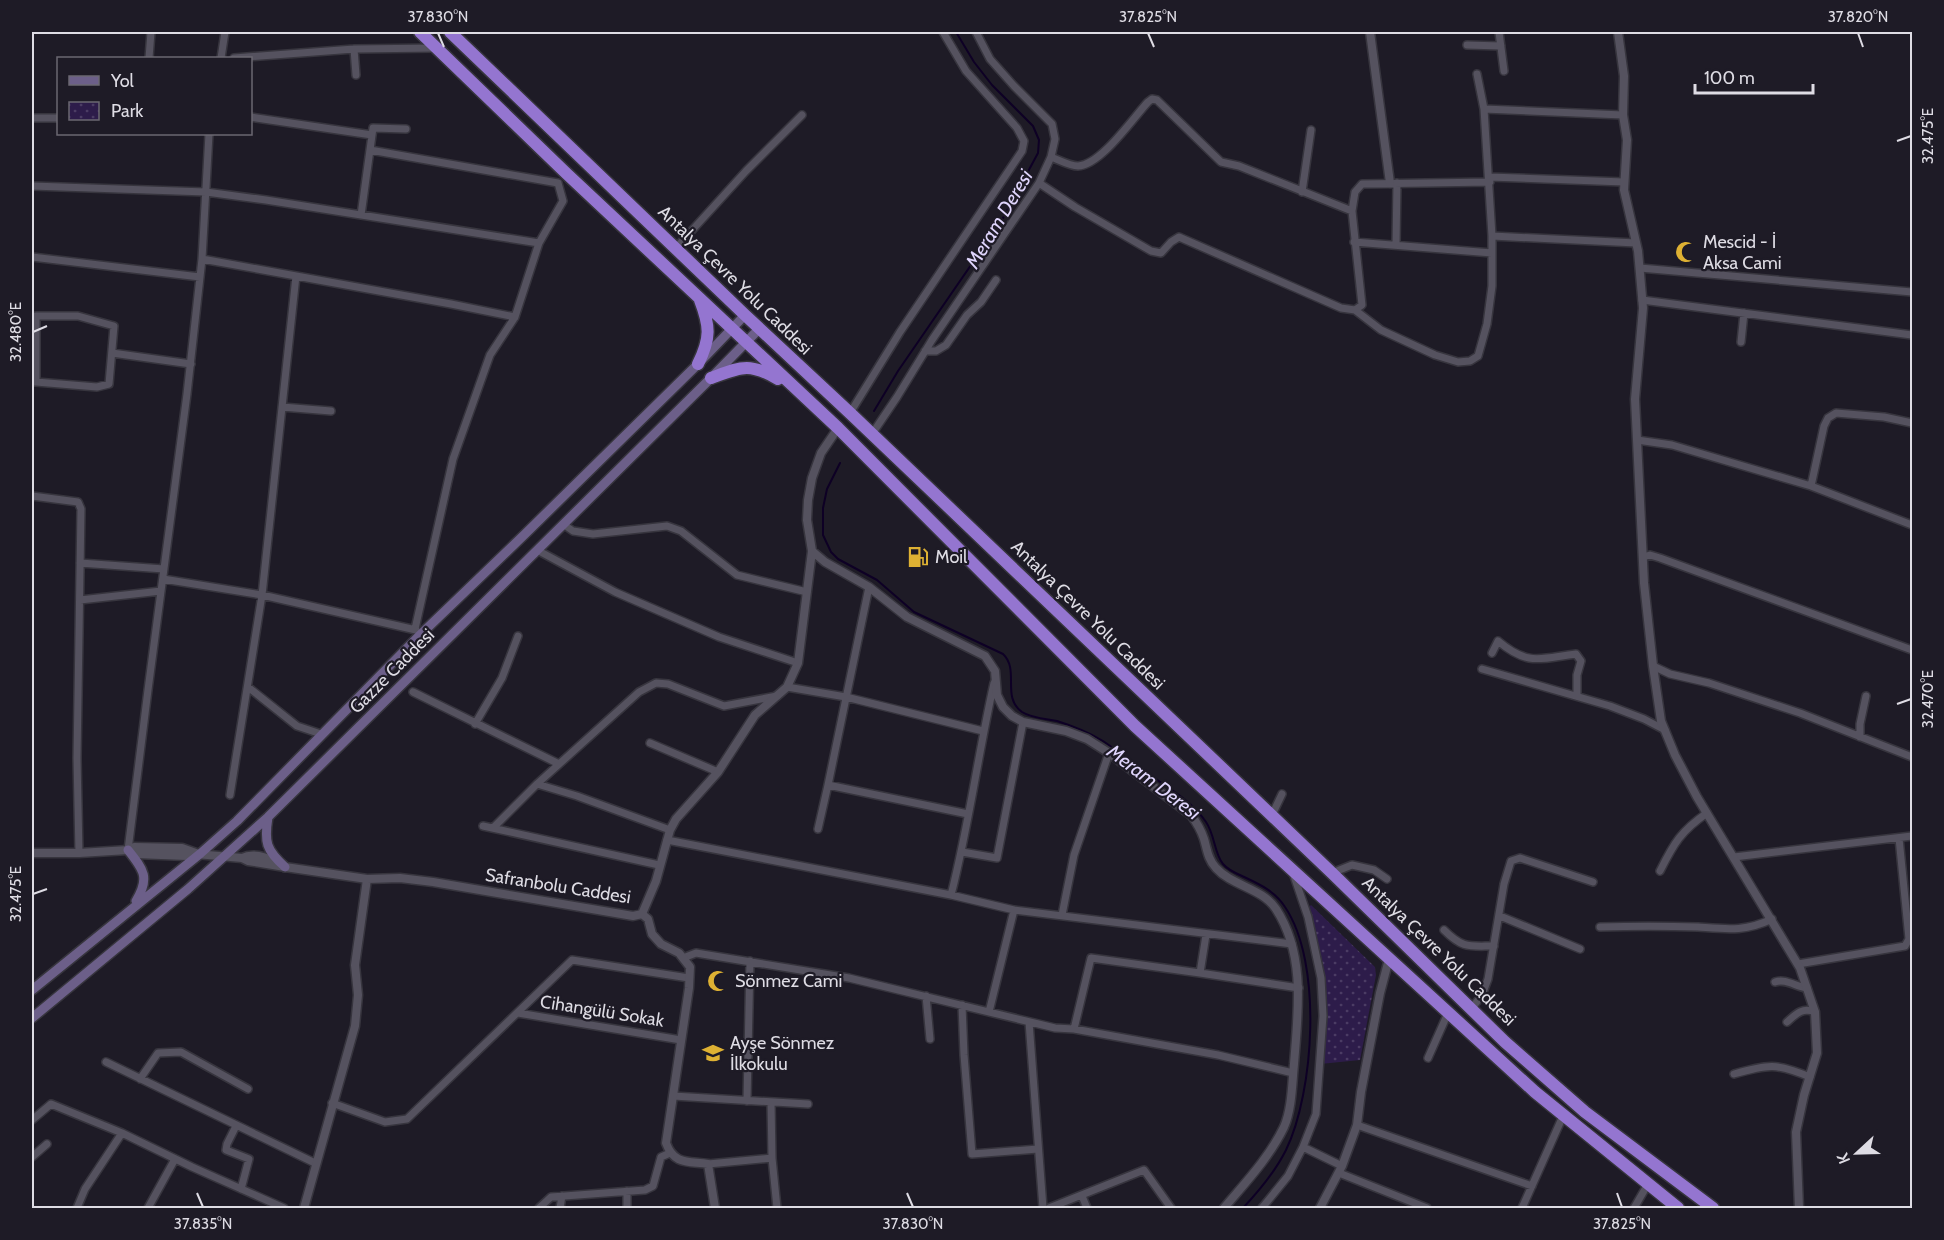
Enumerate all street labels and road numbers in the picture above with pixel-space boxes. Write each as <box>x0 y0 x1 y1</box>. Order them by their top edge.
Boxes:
street label: Antalya Çevre Yolu Caddesi <box>653 201 817 359</box>
street label: Antalya Çevre Yolu Caddesi <box>1006 536 1170 694</box>
street label: Gazze Caddesi <box>345 624 439 718</box>
street label: Safranbolu Caddesi <box>484 864 632 908</box>
street label: Antalya Çevre Yolu Caddesi <box>1357 872 1521 1030</box>
street label: Cihangülü Sokak <box>538 990 666 1032</box>

